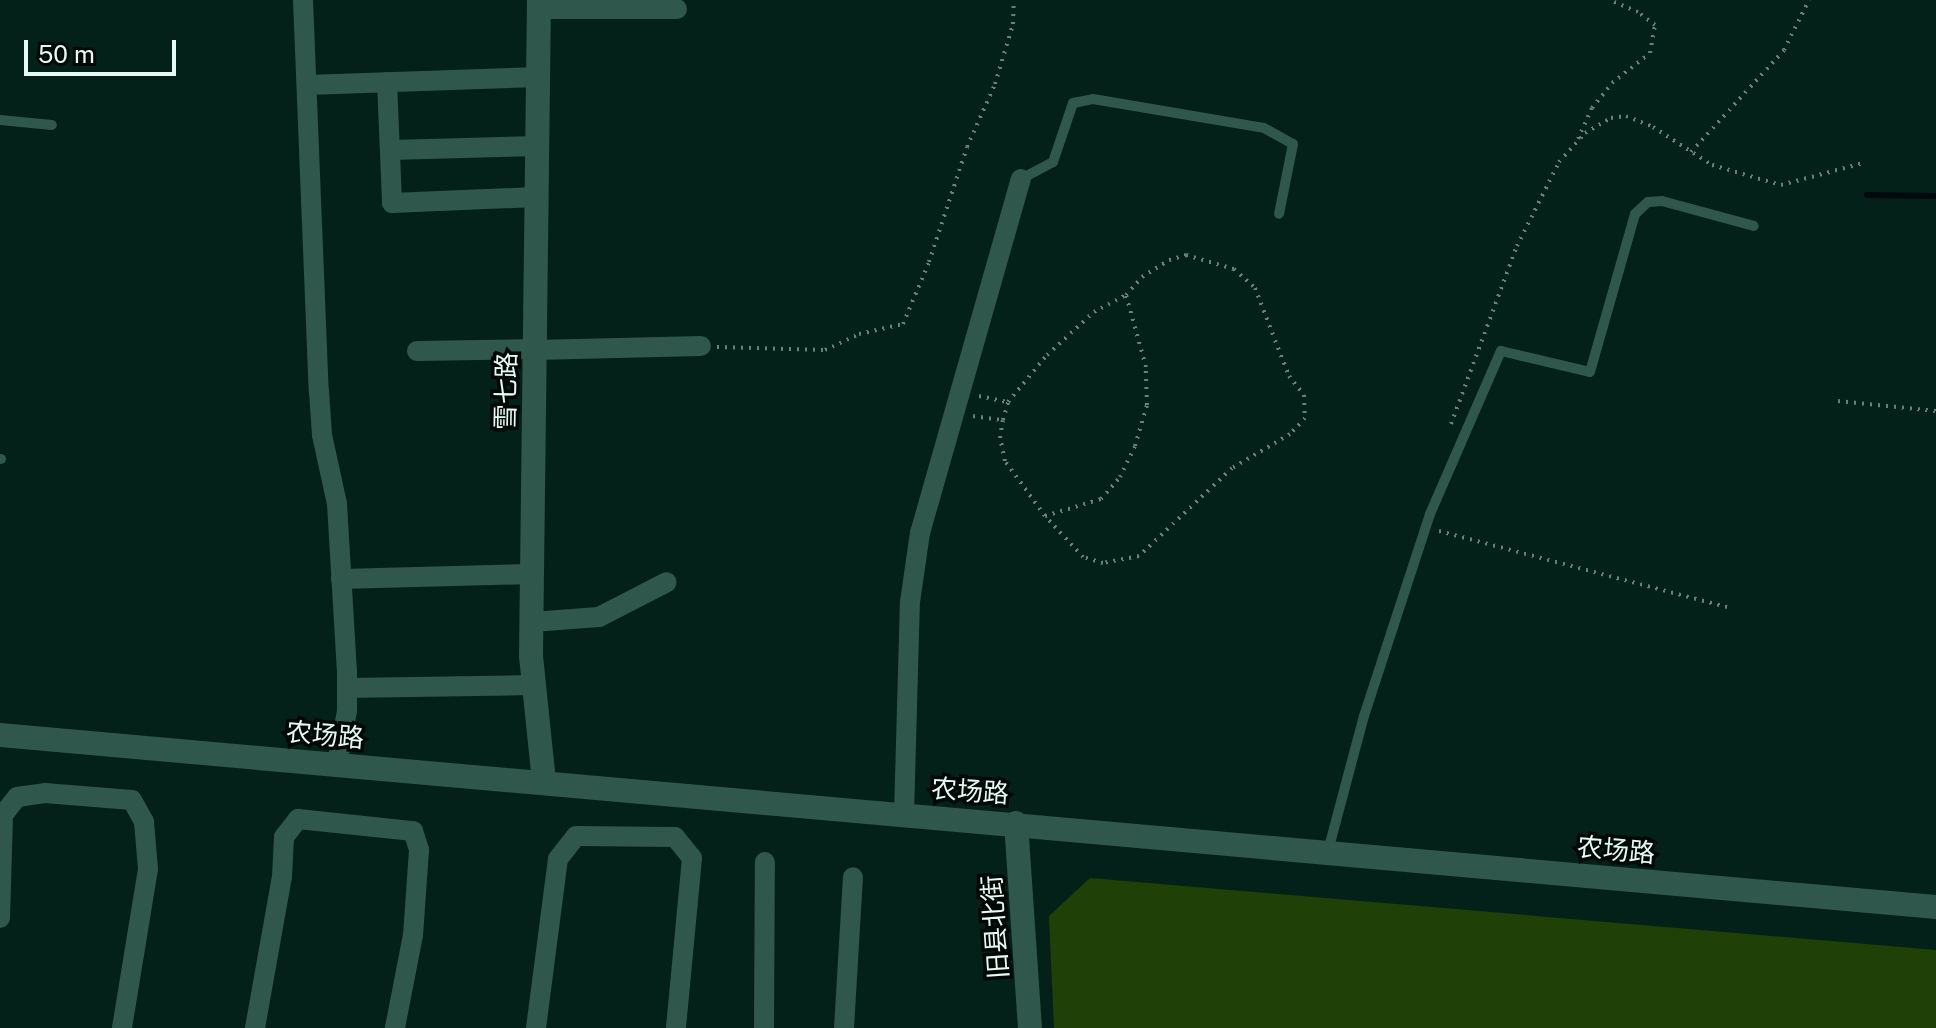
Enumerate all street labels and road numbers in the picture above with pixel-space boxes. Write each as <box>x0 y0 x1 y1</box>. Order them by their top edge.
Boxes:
street label: 雪七路 <box>490 352 522 430</box>
street label: 农场路 <box>285 716 365 754</box>
street label: 农场路 <box>930 773 1010 809</box>
street label: 农场路 <box>1576 831 1656 869</box>
street label: 旧县北街 <box>976 874 1014 980</box>

